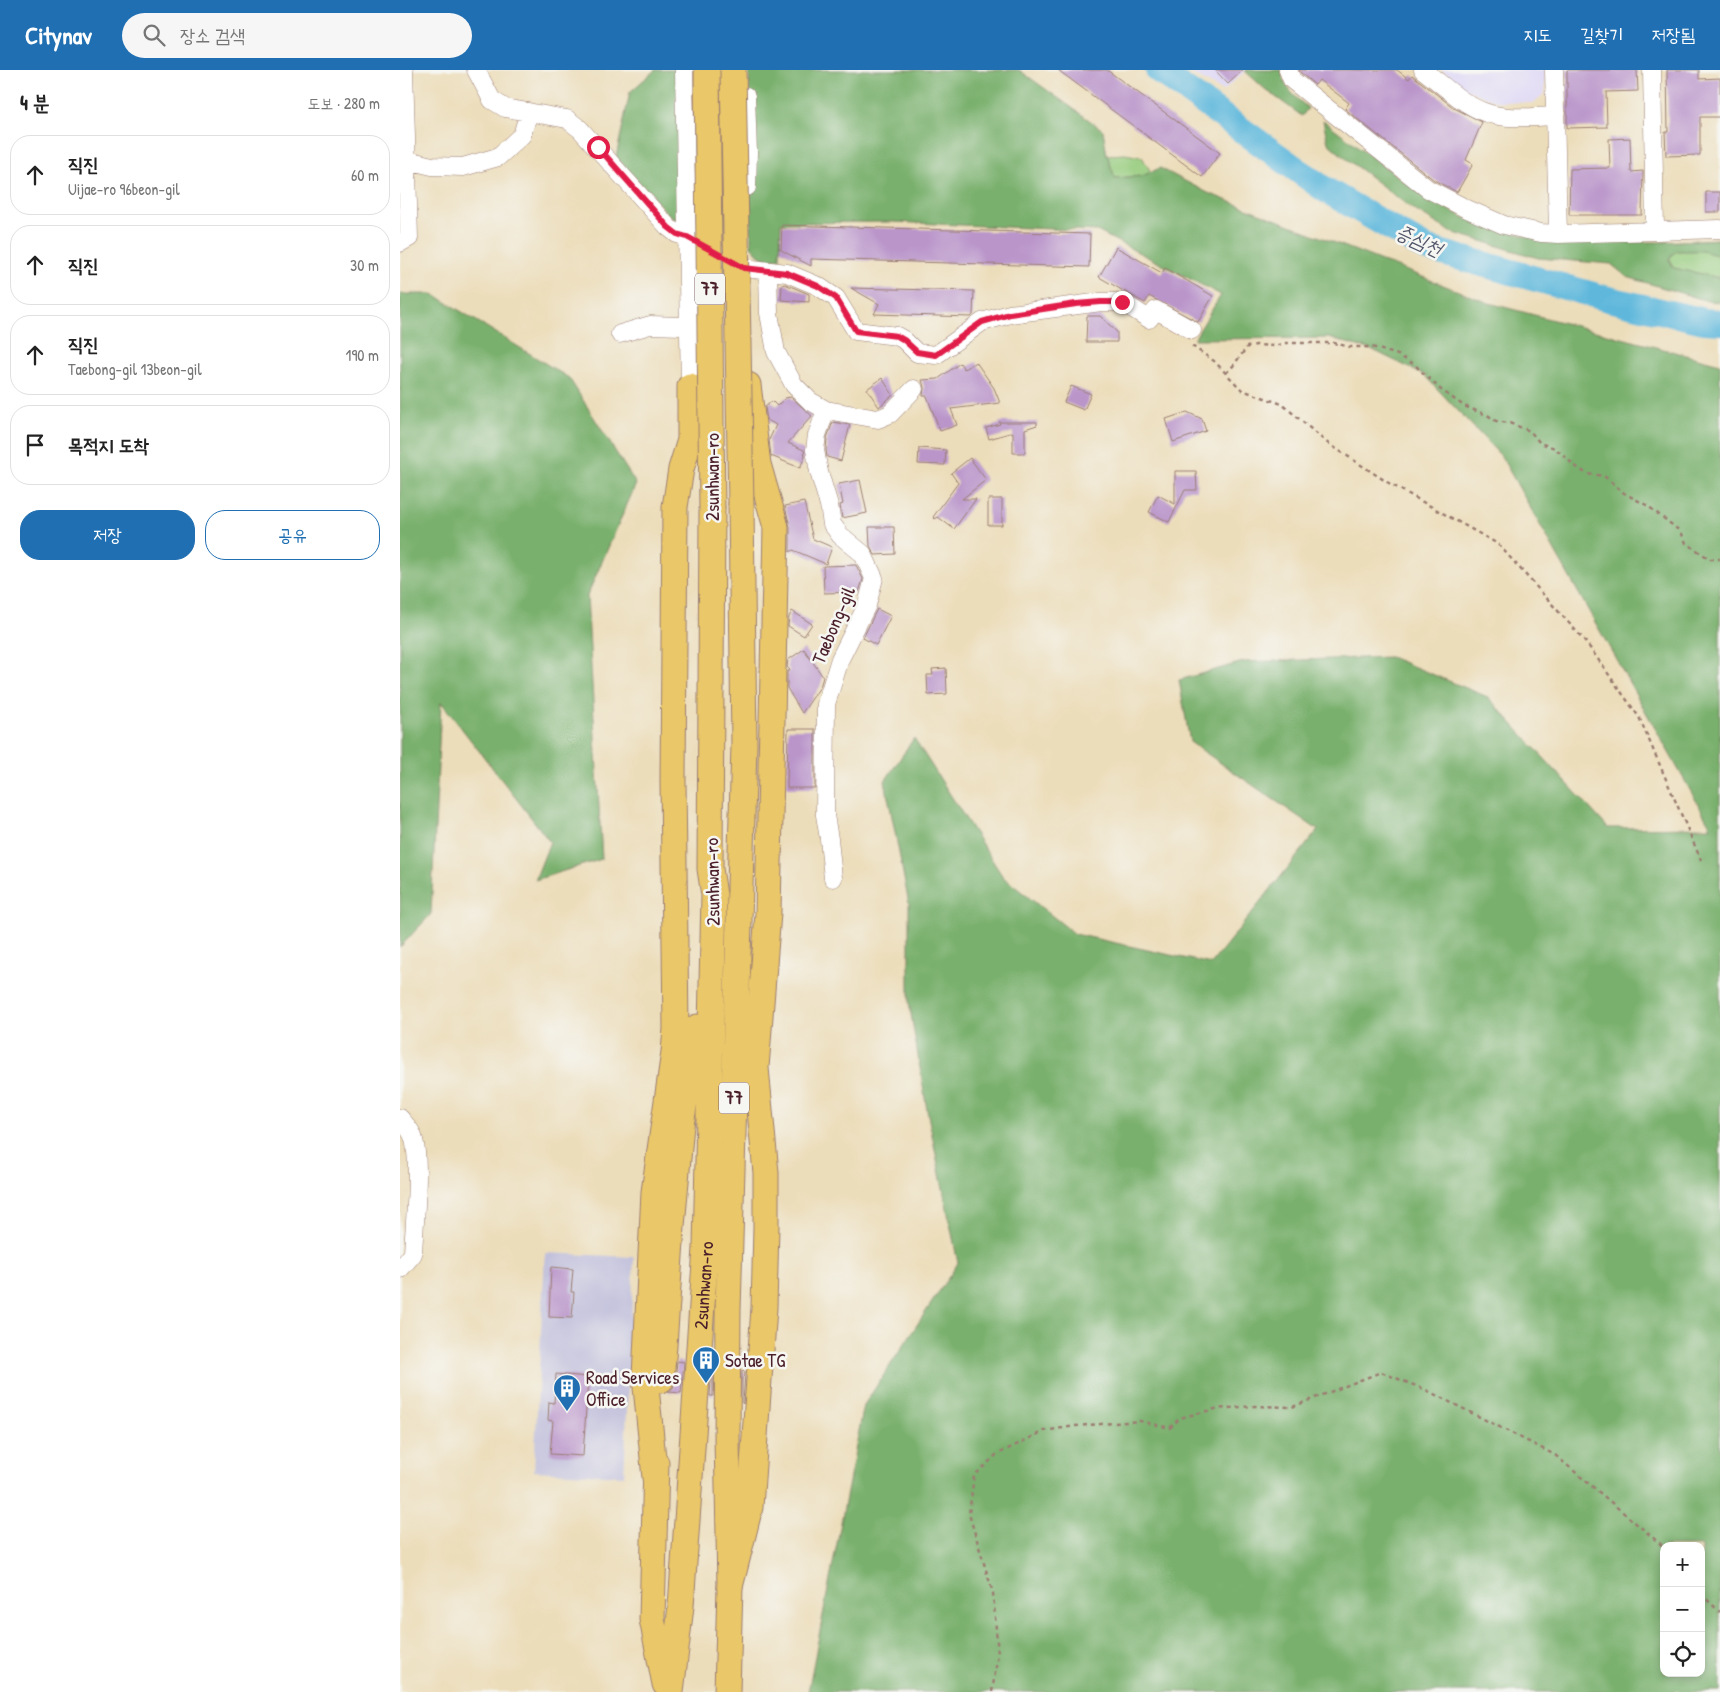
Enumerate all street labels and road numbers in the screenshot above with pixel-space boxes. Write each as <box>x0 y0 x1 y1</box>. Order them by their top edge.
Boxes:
road number: 77 <box>695 273 725 304</box>
street label: 2sunhwan-ro <box>699 433 725 521</box>
street label: Taebong-gil <box>805 581 861 668</box>
street label: 2sunhwan-ro <box>698 838 726 926</box>
road number: 77 <box>719 1082 749 1114</box>
street label: 2sunhwan-ro <box>687 1241 719 1330</box>

